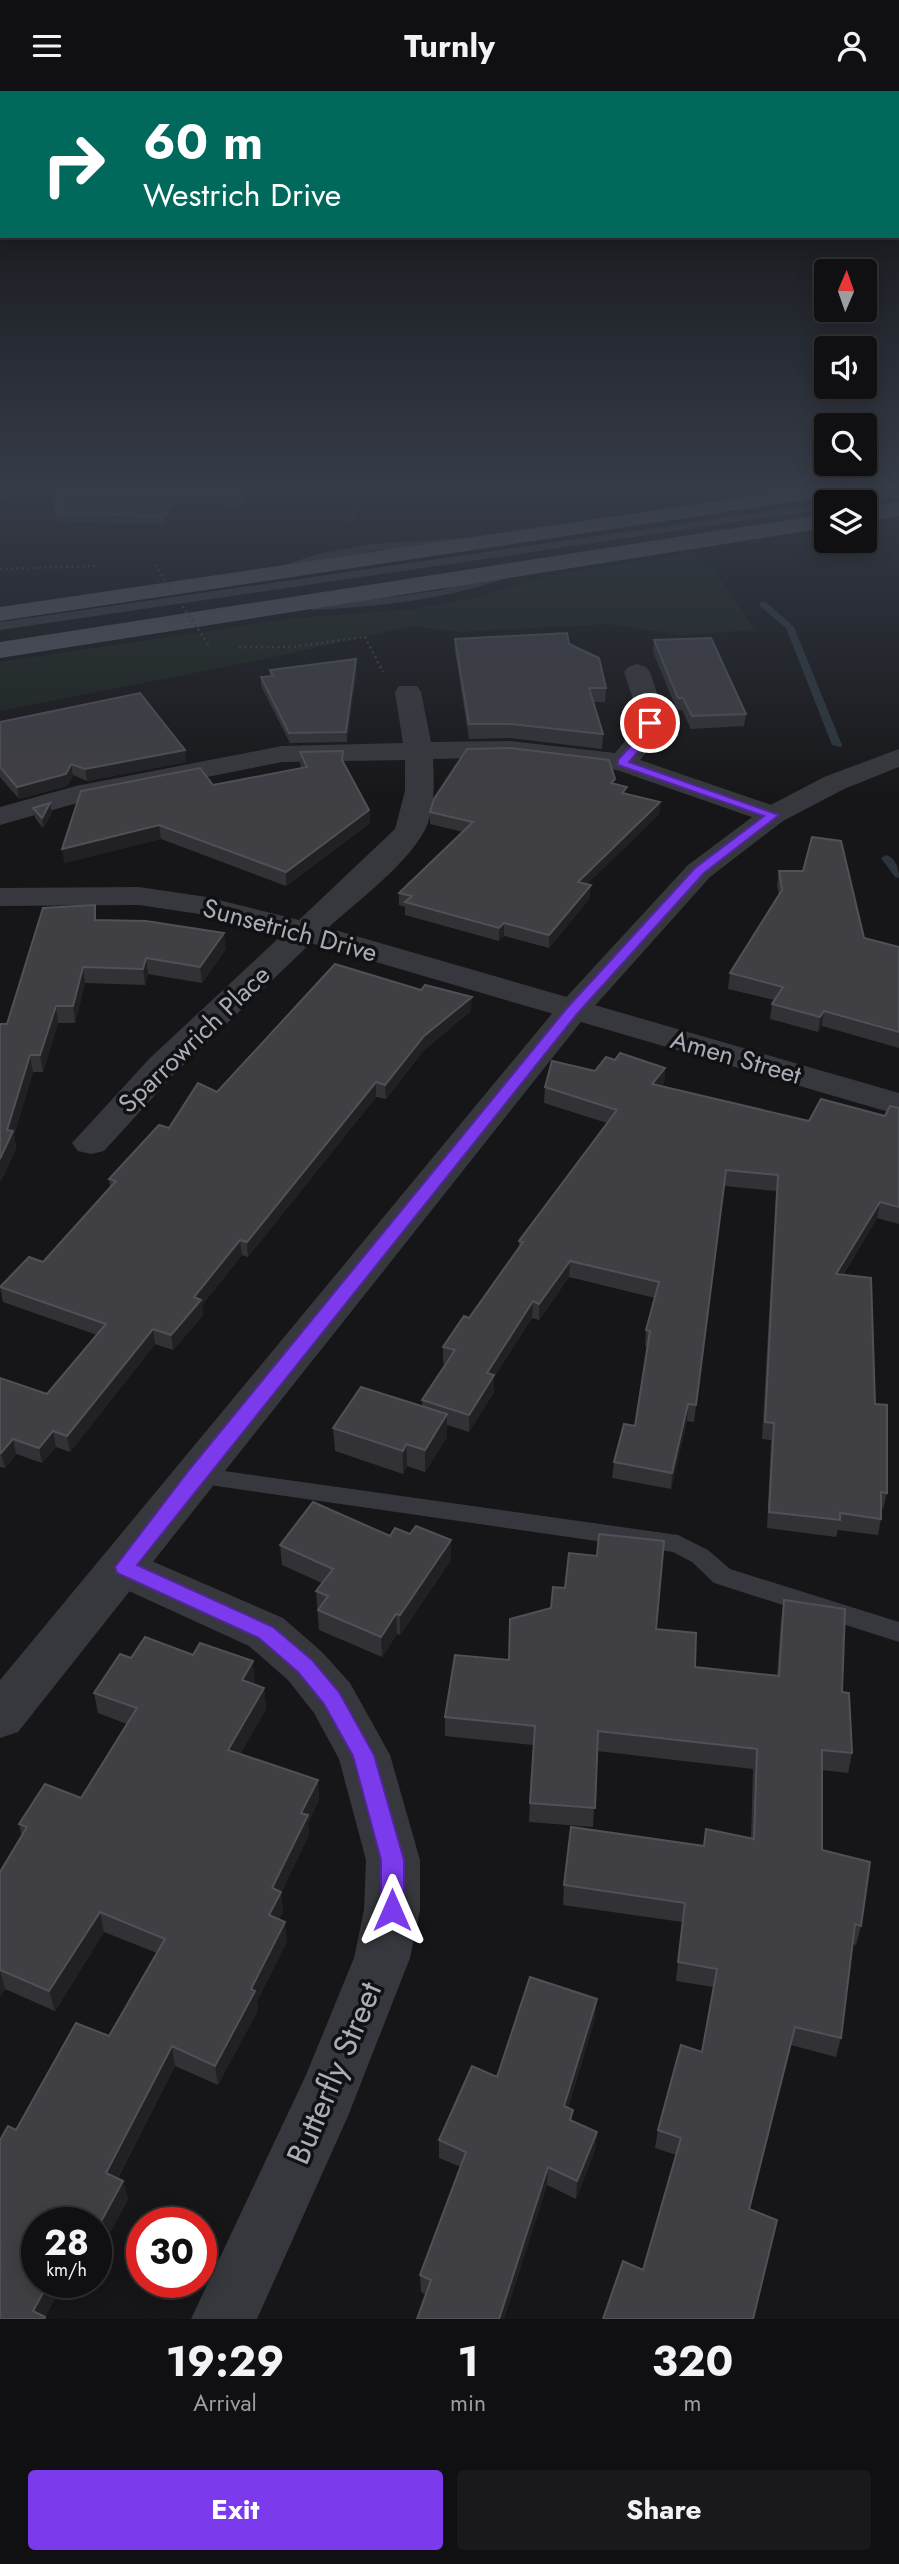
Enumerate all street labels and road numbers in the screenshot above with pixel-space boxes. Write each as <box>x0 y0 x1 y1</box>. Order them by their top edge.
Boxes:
street label: Sunsetrich Drive <box>199 888 381 972</box>
street label: Sparrowrich Place <box>109 956 279 1122</box>
street label: Amen Street <box>666 1020 807 1094</box>
street label: Butterfly Street <box>275 1974 393 2171</box>

